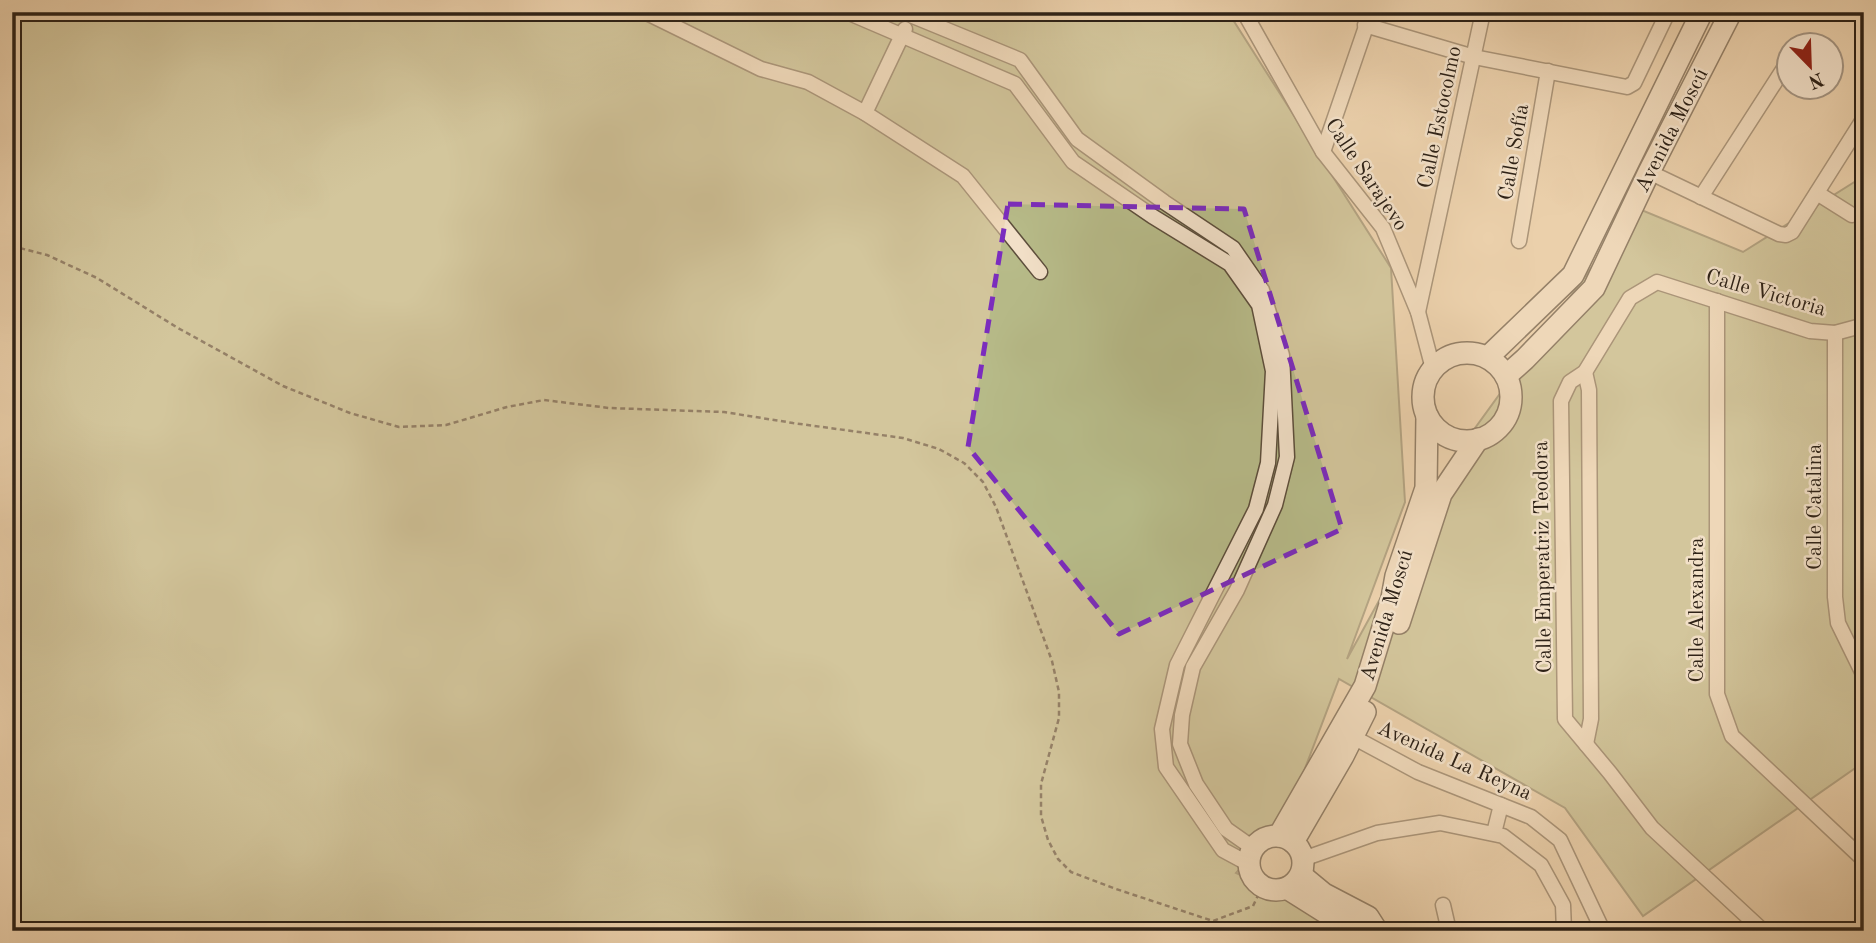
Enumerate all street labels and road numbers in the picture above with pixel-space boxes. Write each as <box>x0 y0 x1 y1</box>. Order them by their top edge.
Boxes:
street label: Calle Estocolmo <box>1415 44 1466 190</box>
street label: Avenida Moscú <box>1632 65 1713 196</box>
street label: Calle Sofía <box>1496 102 1533 202</box>
street label: Calle Sarajevo <box>1321 115 1411 235</box>
street label: Calle Victoria <box>1703 266 1828 321</box>
street label: Calle Emperatriz Teodora <box>1531 440 1556 674</box>
street label: Calle Catalina <box>1805 444 1826 570</box>
street label: Calle Alexandra <box>1687 537 1708 683</box>
street label: Avenida Moscú <box>1357 547 1417 684</box>
street label: Avenida La Reyna <box>1374 718 1535 805</box>

